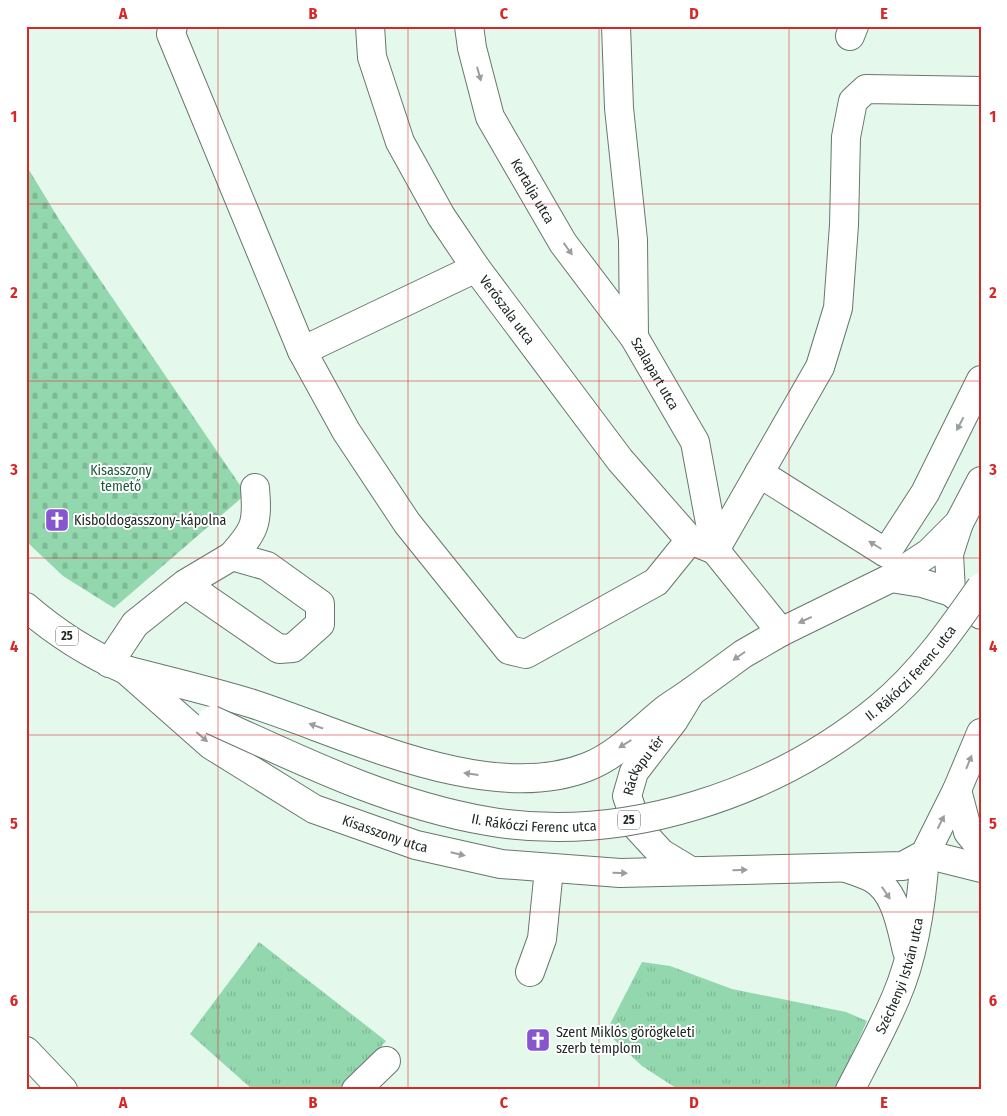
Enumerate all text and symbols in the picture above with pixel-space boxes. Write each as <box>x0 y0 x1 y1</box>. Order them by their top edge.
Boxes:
text: A <box>118 4 128 23</box>
text: B <box>309 4 318 23</box>
text: C <box>500 4 509 23</box>
text: D <box>689 4 699 23</box>
text: E <box>880 4 888 23</box>
one-way arrow <box>475 66 483 81</box>
text: 1 <box>11 107 17 126</box>
text: 1 <box>990 107 996 126</box>
street label: Kertalja utca <box>507 156 558 227</box>
one-way arrow <box>563 242 573 256</box>
street label: Verőszala utca <box>476 272 539 348</box>
text: 2 <box>9 283 18 302</box>
text: 2 <box>988 283 997 302</box>
street label: Szalapart utca <box>628 334 683 413</box>
one-way arrow <box>956 417 964 431</box>
text: 3 <box>9 460 18 479</box>
text: 3 <box>988 460 997 479</box>
park label: Kisasszony temető <box>90 462 153 495</box>
church icon: Kisboldogasszony-kápolna <box>44 507 70 533</box>
place label: Kisboldogasszony-kápolna <box>74 512 227 529</box>
one-way arrow <box>868 541 881 550</box>
one-way arrow <box>798 616 812 624</box>
street label: II. Rákóczi Ferenc utca <box>862 622 960 724</box>
road number: 25 <box>56 626 78 646</box>
text: 4 <box>10 637 18 656</box>
text: 4 <box>989 637 997 656</box>
one-way arrow <box>733 651 746 661</box>
one-way arrow <box>309 722 324 729</box>
one-way arrow <box>195 731 208 742</box>
street label: Ráckapu tér <box>619 732 668 797</box>
one-way arrow <box>619 739 632 748</box>
one-way arrow <box>965 754 973 769</box>
one-way arrow <box>463 770 479 778</box>
street label: II. Rákóczi Ferenc utca <box>470 810 597 835</box>
road number: 25 <box>618 810 640 830</box>
street label: Kisasszony utca <box>340 811 430 856</box>
text: 5 <box>10 814 18 833</box>
text: 5 <box>989 814 997 833</box>
one-way arrow <box>937 815 945 830</box>
one-way arrow <box>451 851 467 859</box>
one-way arrow <box>732 866 748 874</box>
one-way arrow <box>612 869 628 877</box>
one-way arrow <box>881 886 891 900</box>
street label: Széchenyi István utca <box>872 916 926 1037</box>
text: 6 <box>10 991 18 1010</box>
text: 6 <box>989 991 997 1010</box>
place label: Szent Miklós görögkeleti szerb templom <box>556 1024 695 1057</box>
church icon: Szent Miklós görögkeleti szerb templom <box>525 1027 551 1053</box>
text: A <box>118 1093 128 1112</box>
text: B <box>309 1093 318 1112</box>
text: C <box>500 1093 509 1112</box>
text: D <box>689 1093 699 1112</box>
text: E <box>880 1093 888 1112</box>

